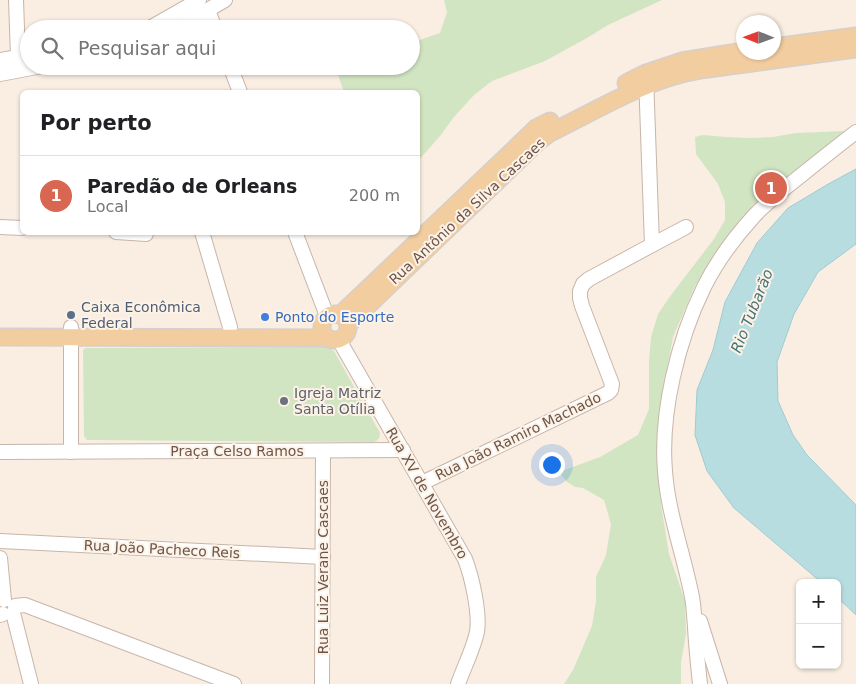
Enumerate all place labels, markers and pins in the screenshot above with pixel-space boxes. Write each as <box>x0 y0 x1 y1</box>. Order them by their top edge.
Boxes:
pin: 1 <box>755 169 787 207</box>
place label: Caixa Econômica Federal <box>81 299 201 331</box>
marker: Caixa Econômica Federal <box>65 309 77 321</box>
place label: Ponto do Esporte <box>275 309 394 325</box>
marker: Ponto do Esporte <box>259 311 271 323</box>
place label: Igreja Matriz Santa Otília <box>294 385 381 417</box>
marker: Igreja Matriz Santa Otília <box>278 395 290 407</box>

